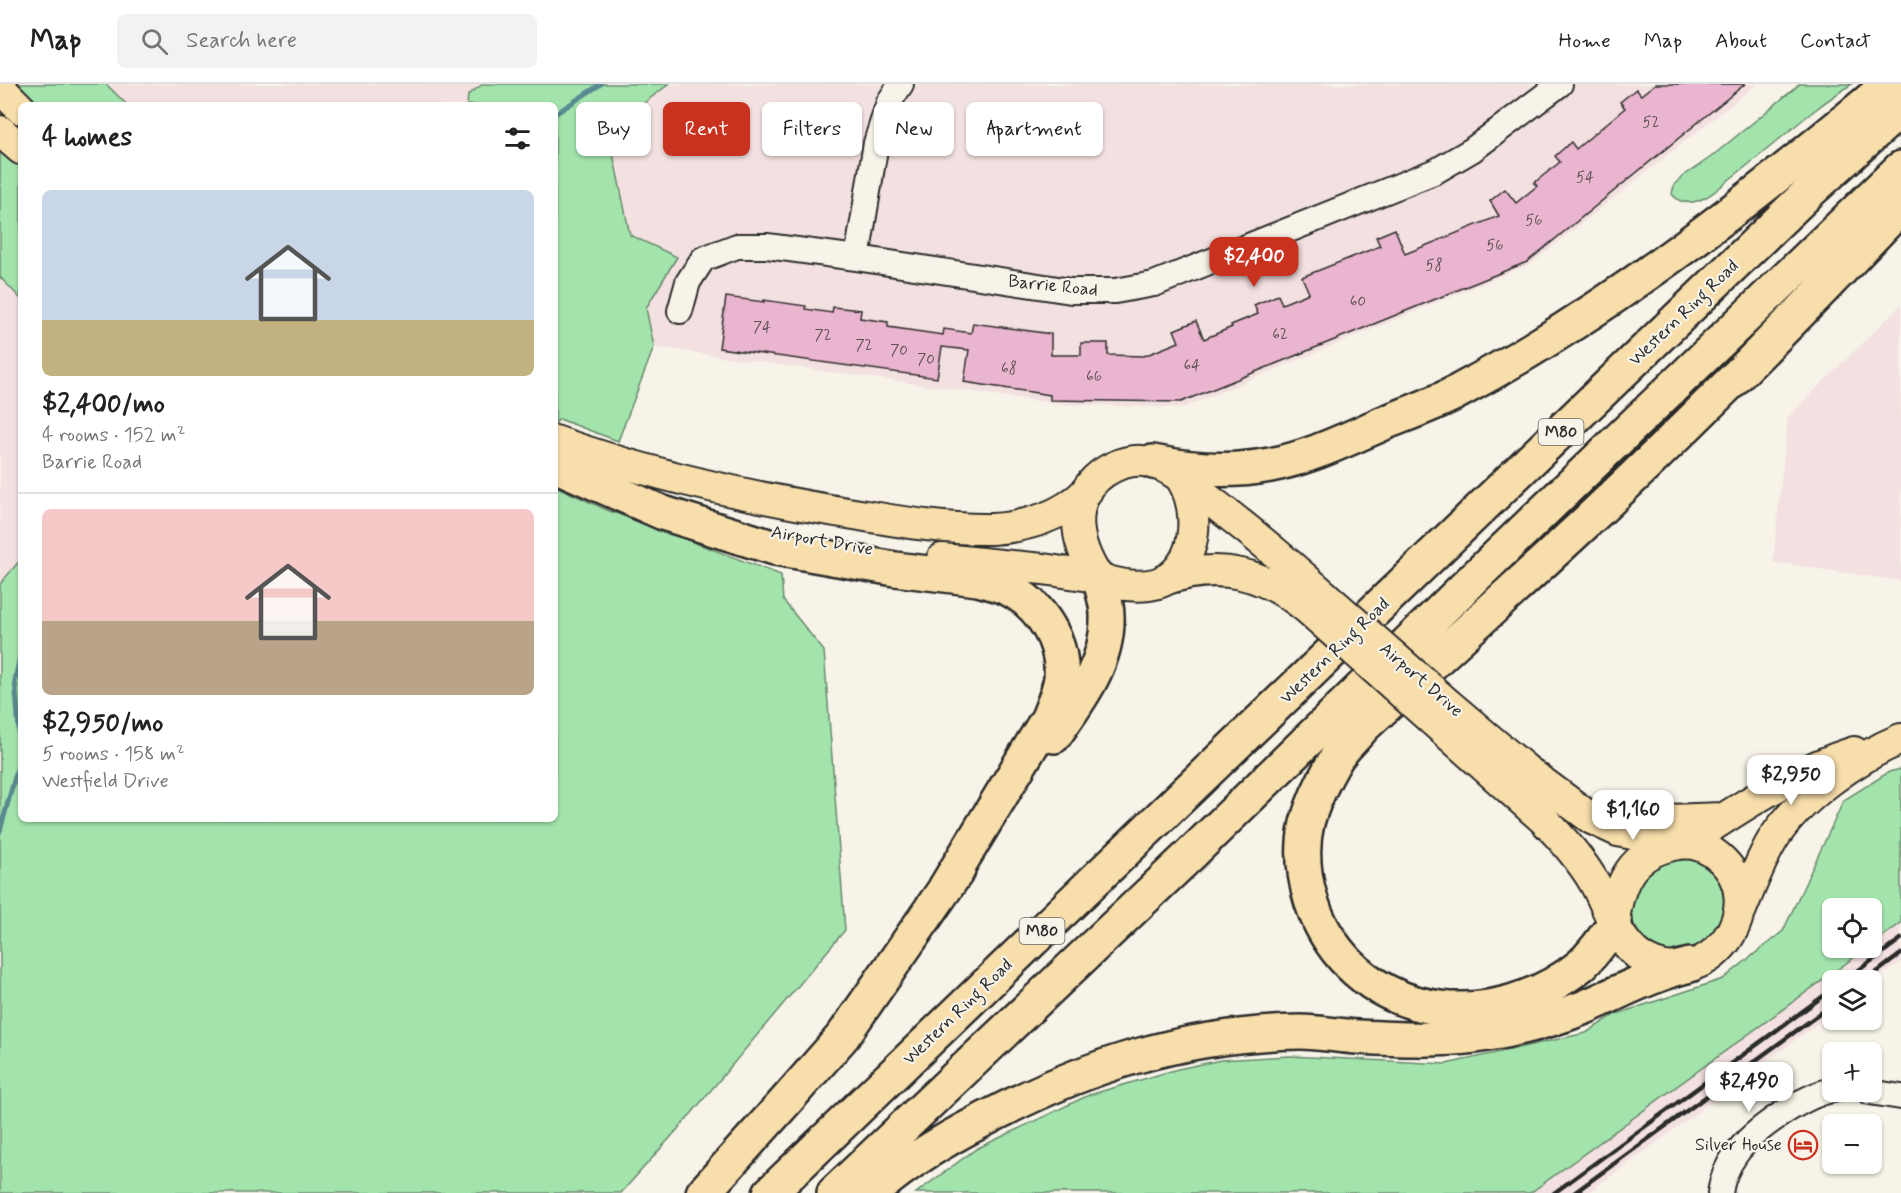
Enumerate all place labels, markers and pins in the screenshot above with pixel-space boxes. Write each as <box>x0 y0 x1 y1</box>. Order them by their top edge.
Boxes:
pin: $2,400 <box>1205 237 1303 288</box>
pin: $2,950 <box>1742 755 1840 806</box>
pin: $1,160 <box>1584 790 1682 841</box>
pin: $2,490 <box>1700 1062 1798 1113</box>
hotel icon: Silver House <box>1787 1129 1819 1161</box>
place label: Silver House <box>1695 1133 1782 1157</box>

